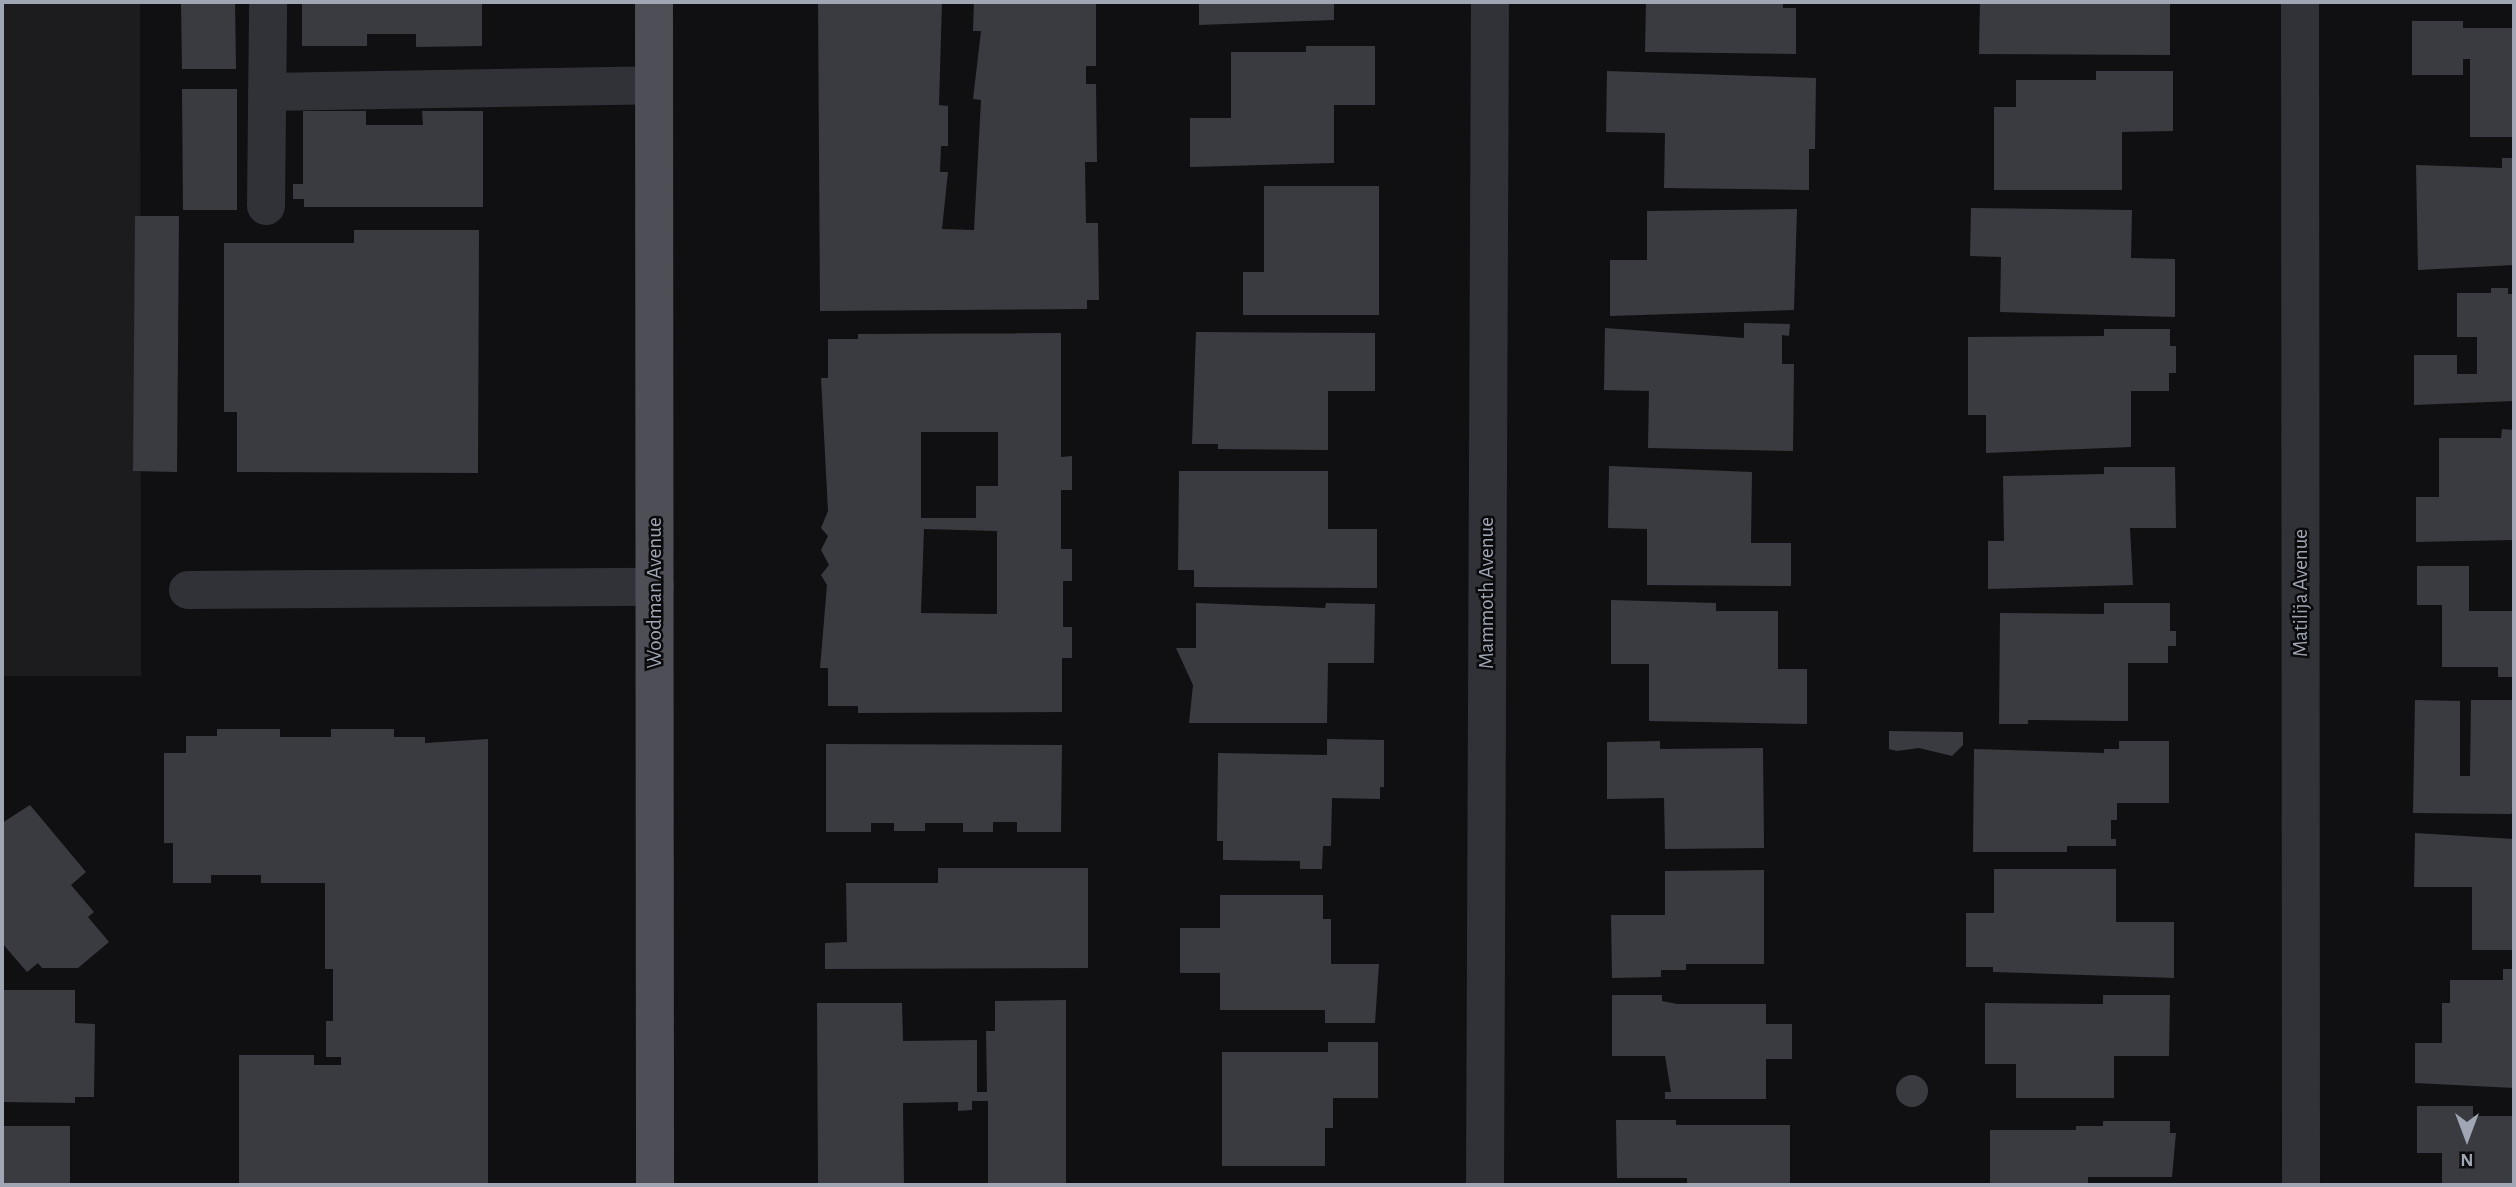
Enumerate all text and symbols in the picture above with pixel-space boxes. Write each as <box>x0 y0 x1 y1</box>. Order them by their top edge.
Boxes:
street label: Woodman Avenue <box>642 517 668 669</box>
street label: Mammoth Avenue <box>1474 517 1500 669</box>
street label: Matilija Avenue <box>2288 529 2314 657</box>
north arrow <box>2432 1103 2502 1173</box>
text: N <box>2460 1150 2474 1169</box>

